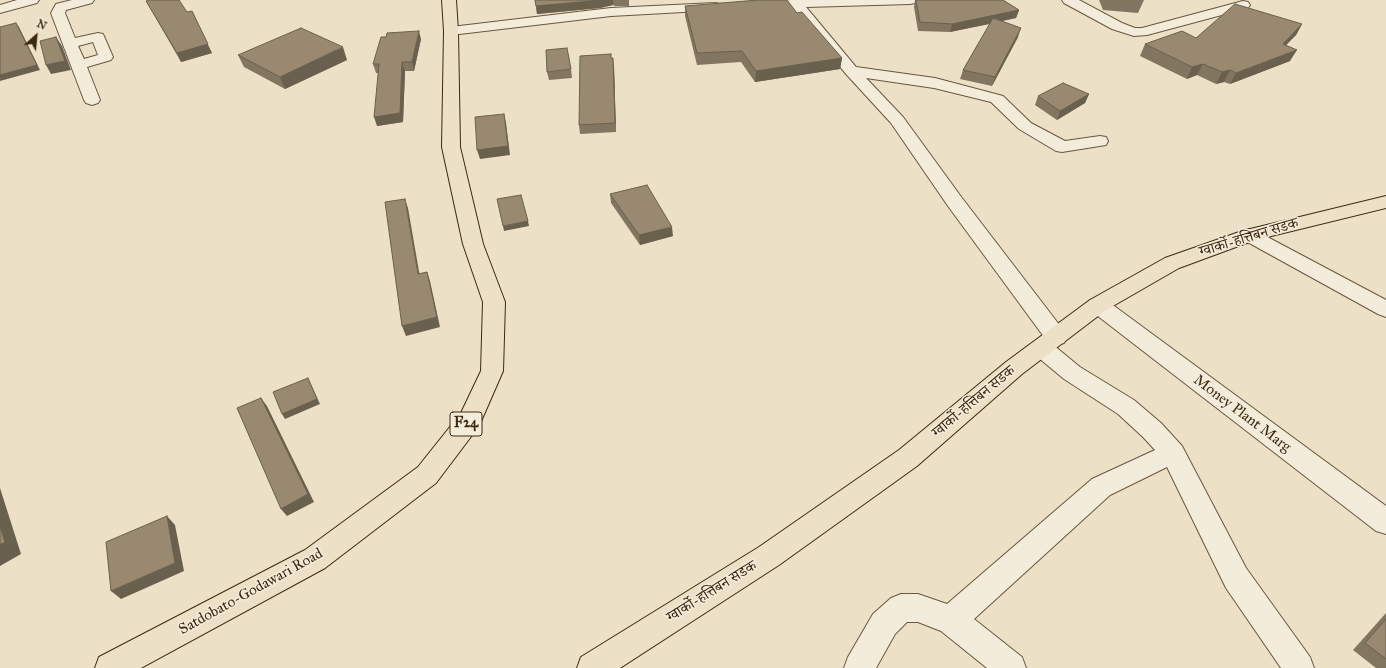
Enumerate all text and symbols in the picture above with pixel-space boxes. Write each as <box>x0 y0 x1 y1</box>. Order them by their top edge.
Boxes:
north arrow <box>16 16 56 56</box>
text: N <box>35 17 49 33</box>
street label: ग्वार्को-हत्तिबन सडक <box>1197 214 1301 262</box>
street label: ग्वार्को-हत्तिबन सडक <box>929 362 1019 442</box>
street label: Money Plant Marg <box>1190 371 1294 457</box>
road number: F24 <box>450 412 482 436</box>
street label: Satdobato-Godawari Road <box>176 545 326 639</box>
street label: ग्वार्को-हत्तिबन सडक <box>664 557 760 627</box>

